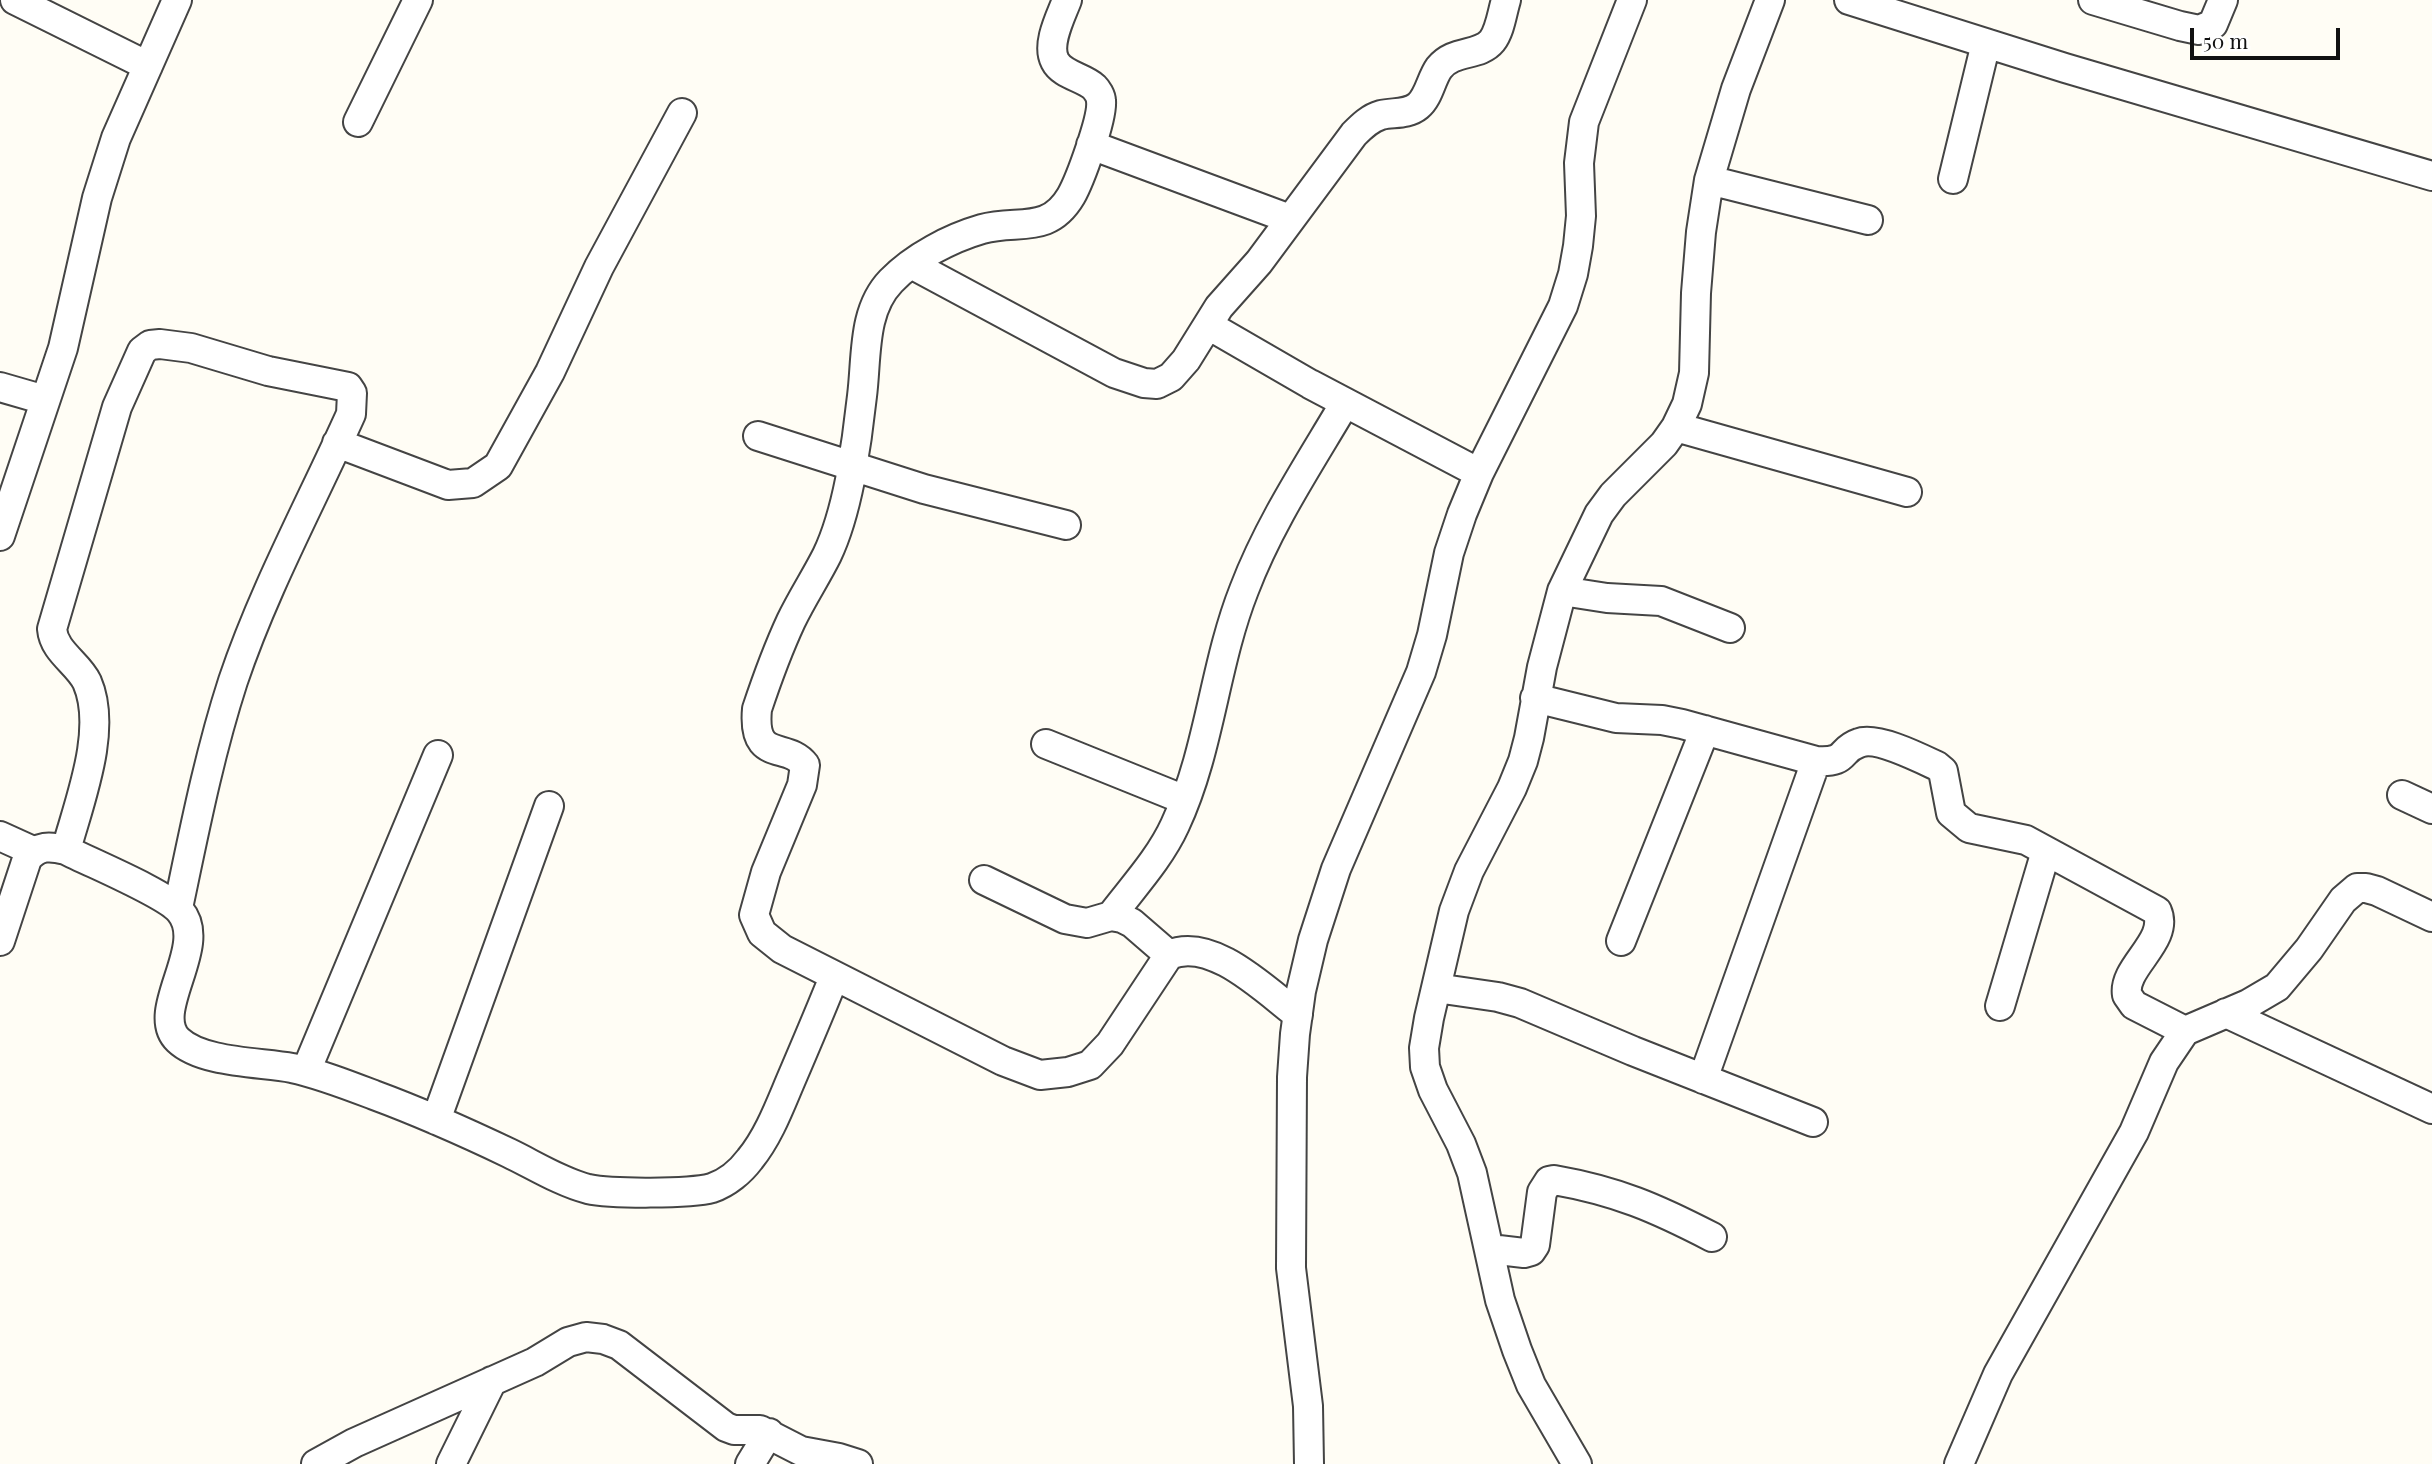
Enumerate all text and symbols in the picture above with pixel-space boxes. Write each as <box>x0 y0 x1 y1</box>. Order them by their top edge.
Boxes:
scale bar <box>2194 14 2344 58</box>
text: 50 m <box>2203 26 2248 54</box>

